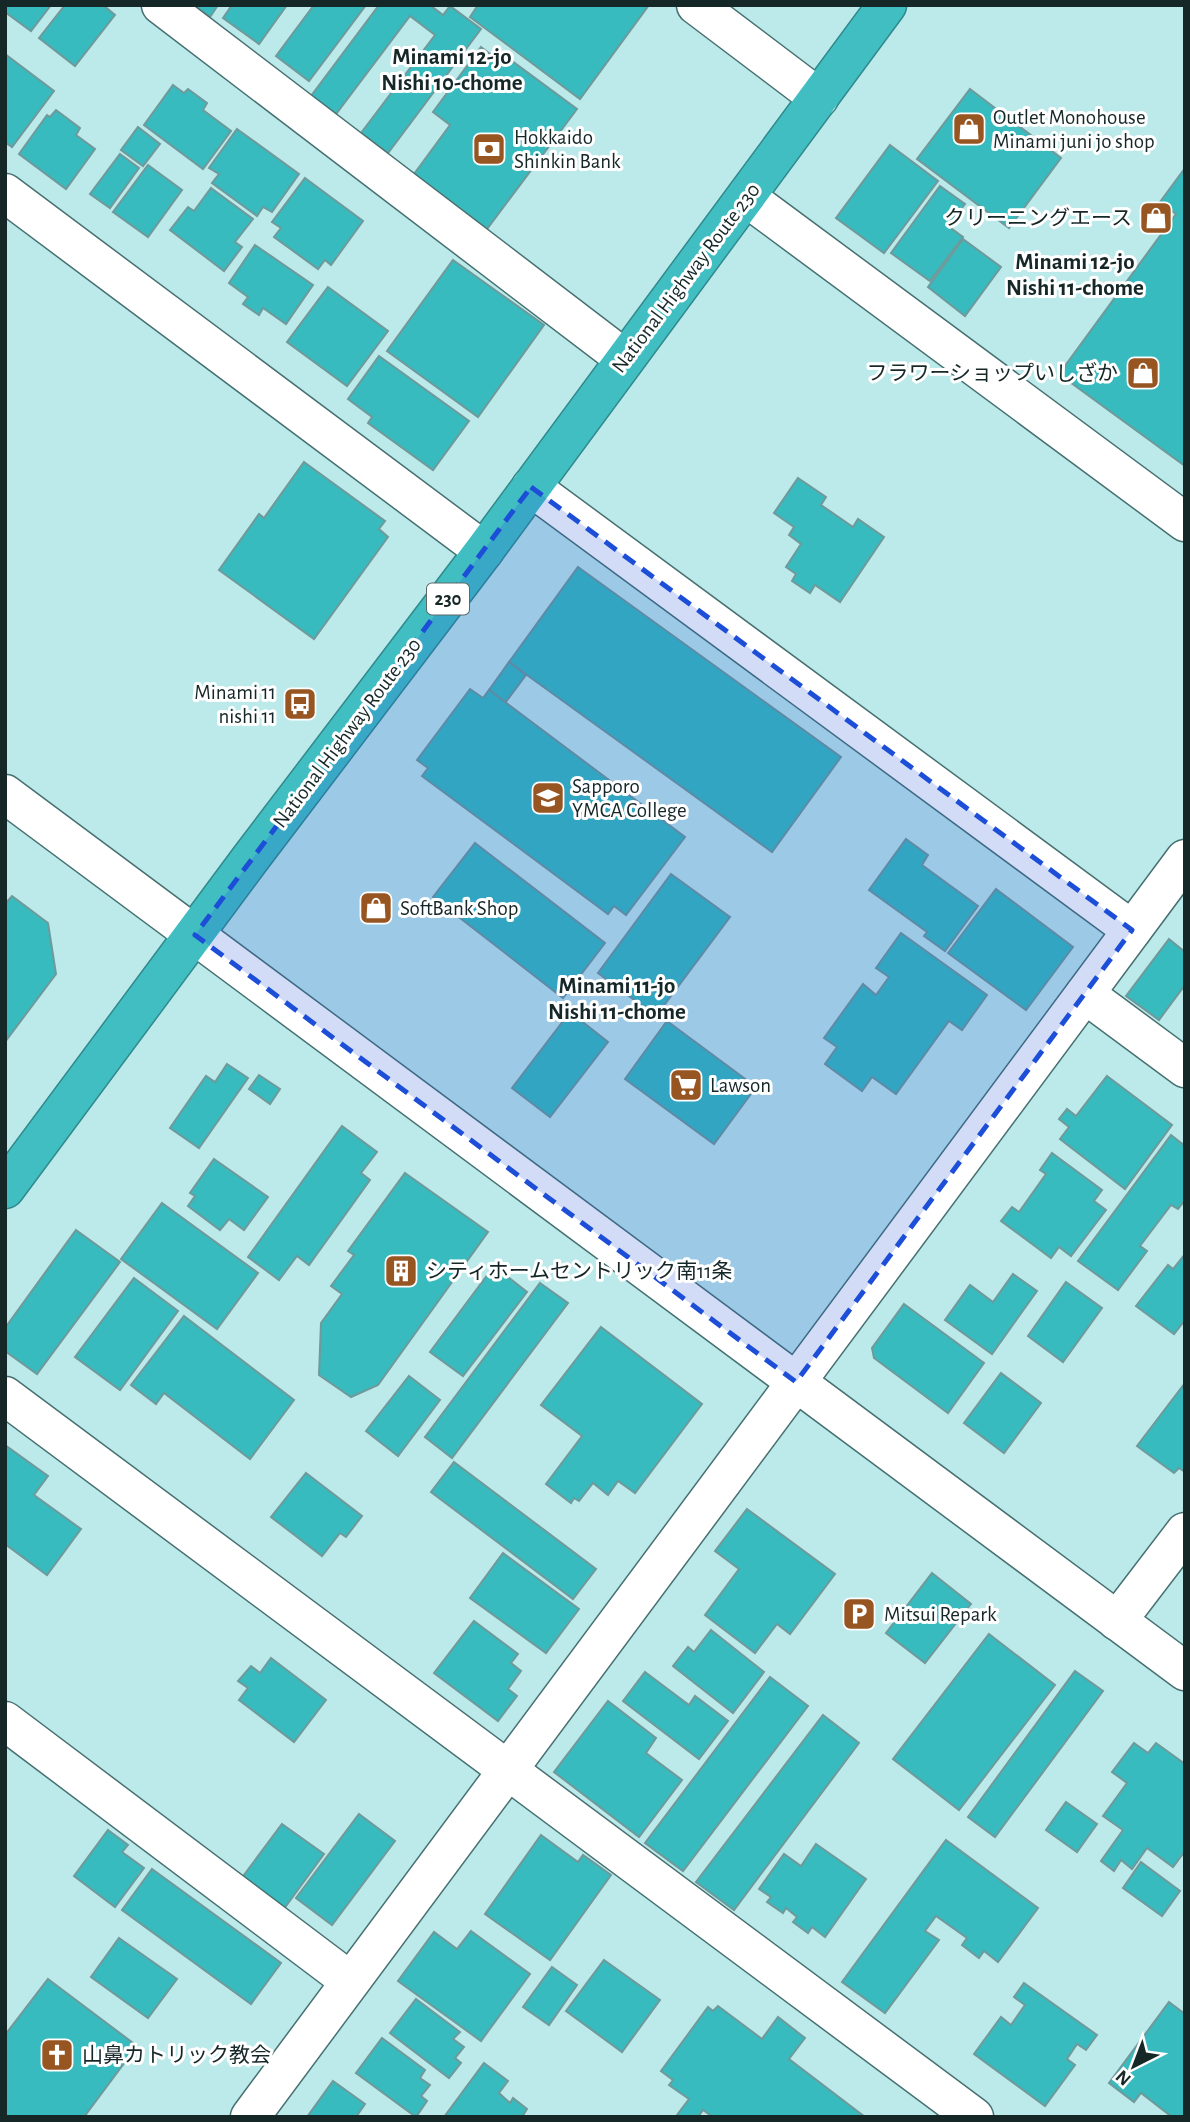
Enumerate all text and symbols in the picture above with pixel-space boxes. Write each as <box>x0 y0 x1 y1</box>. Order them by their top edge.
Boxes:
district label: Minami 12-jo Nishi 10-chome <box>381 46 523 95</box>
place label: Outlet Monohouse Minami juni jo shop <box>993 107 1155 152</box>
shop icon: Outlet Monohouse Minami juni jo shop <box>950 110 988 148</box>
place label: Hokkaido Shinkin Bank <box>514 127 621 172</box>
bank icon: Hokkaido Shinkin Bank <box>470 130 508 168</box>
street label: National Highway Route 230 <box>608 179 764 377</box>
shop icon: クリーニングエース <box>1137 199 1175 237</box>
place label: クリーニングエース <box>944 207 1132 229</box>
district label: Minami 12-jo Nishi 11-chome <box>1006 251 1144 300</box>
shop icon: フラワーショップいしざか <box>1124 354 1162 392</box>
place label: フラワーショップいしざか <box>866 361 1118 384</box>
road number: 230 <box>427 584 469 614</box>
street label: National Highway Route 230 <box>269 634 425 832</box>
place label: Minami 11 nishi 11 <box>194 682 276 727</box>
bus stop icon: Minami 11 nishi 11 <box>281 685 319 723</box>
place label: Sapporo YMCA College <box>572 776 687 821</box>
school or university icon: Sapporo YMCA College <box>529 779 567 817</box>
shop icon: SoftBank Shop <box>357 889 395 927</box>
place label: SoftBank Shop <box>400 898 518 919</box>
district label: Minami 11-jo Nishi 11-chome <box>548 975 686 1024</box>
supermarket icon: Lawson <box>667 1066 705 1104</box>
place label: Lawson <box>710 1075 771 1096</box>
building icon: シティホームセントリック南11条 <box>382 1252 420 1290</box>
place label: シティホームセントリック南11条 <box>426 1260 733 1282</box>
parking icon: Mitsui Repark <box>840 1595 878 1633</box>
place label: Mitsui Repark <box>884 1604 997 1625</box>
north arrow <box>1099 2031 1169 2101</box>
church icon: 山鼻カトリック教会 <box>38 2036 76 2074</box>
place label: 山鼻カトリック教会 <box>82 2044 271 2066</box>
text: N <box>1112 2066 1135 2089</box>

